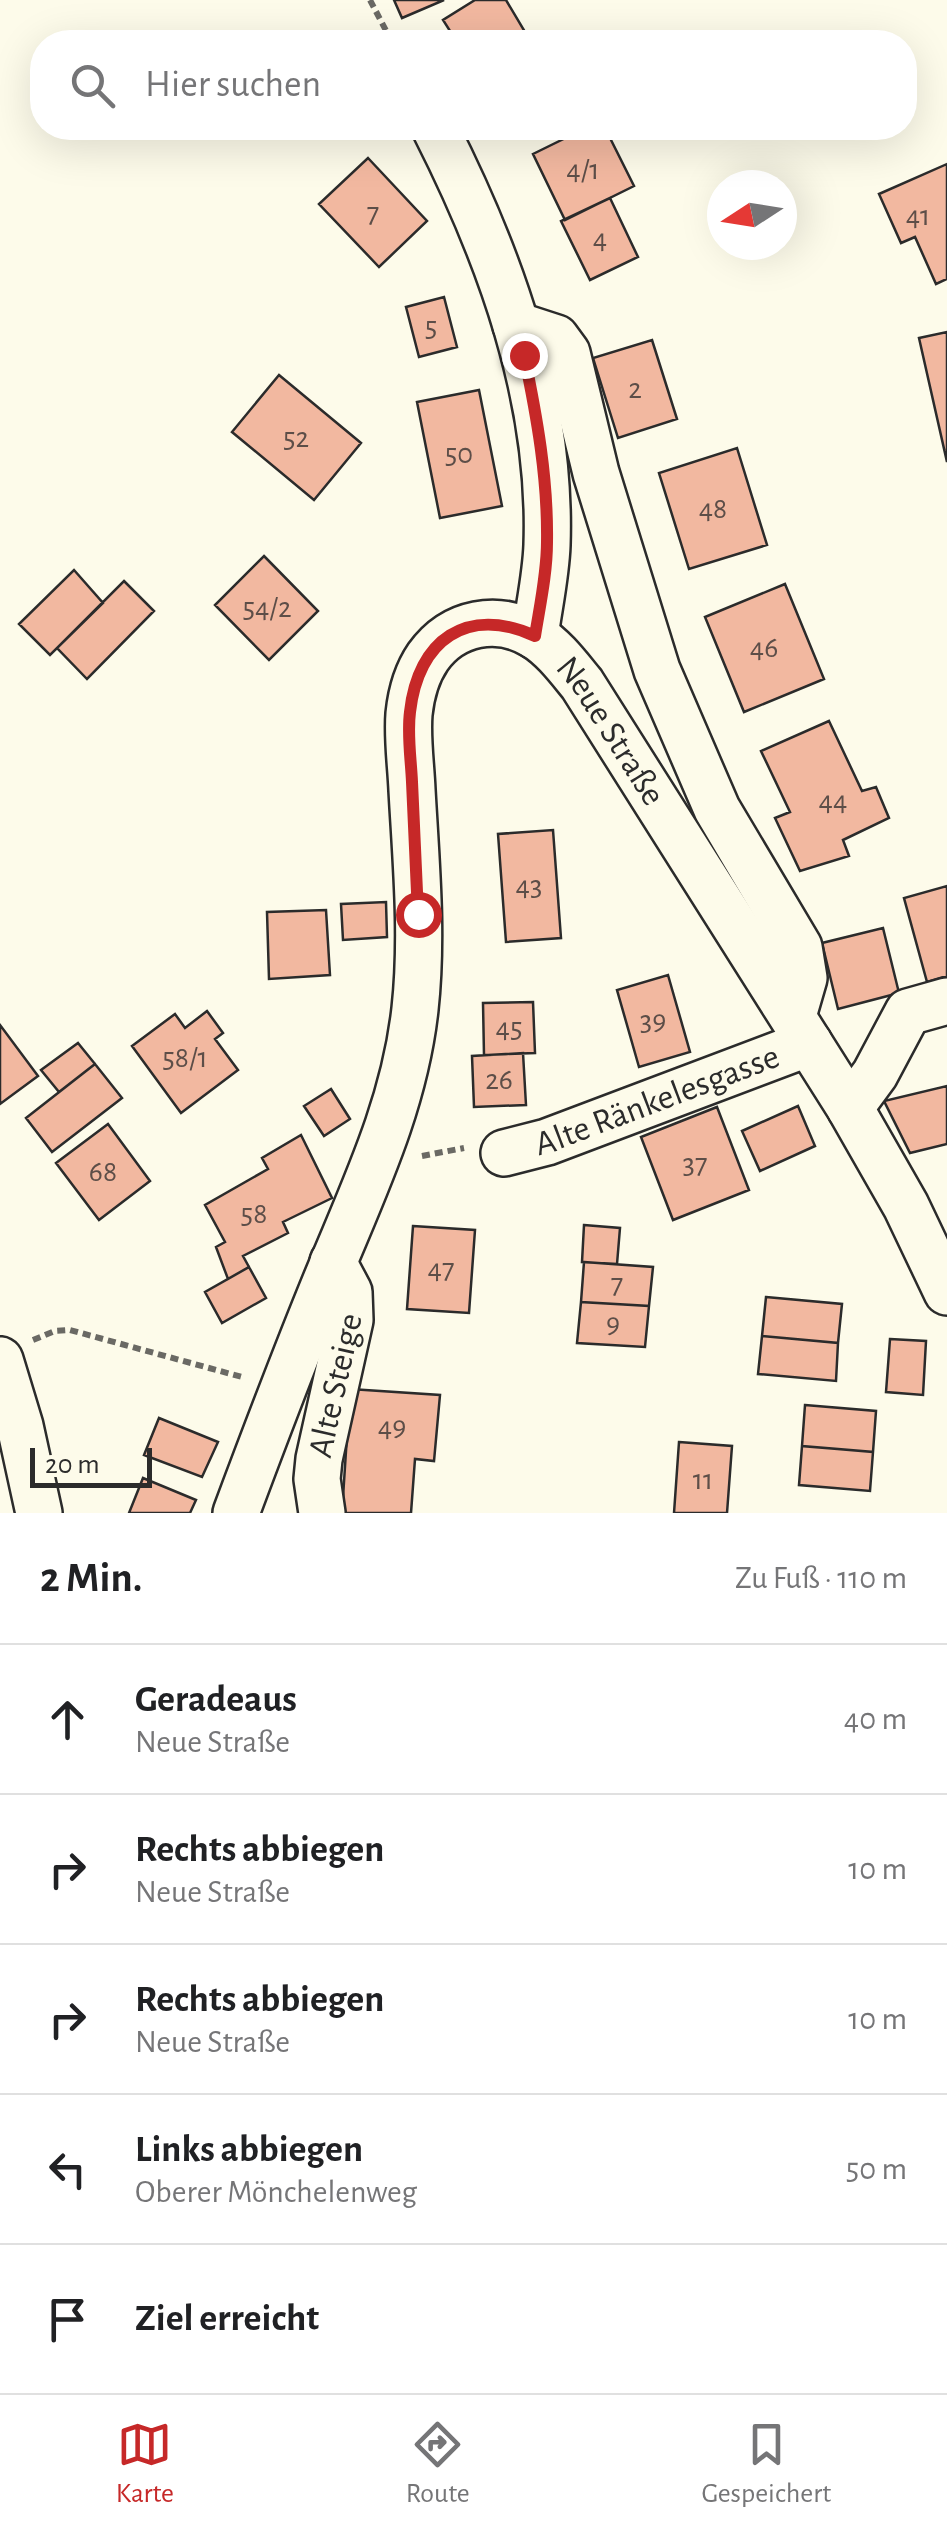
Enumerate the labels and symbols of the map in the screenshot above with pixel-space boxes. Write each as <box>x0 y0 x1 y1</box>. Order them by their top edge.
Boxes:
house number: 4/1 <box>566 155 600 185</box>
north arrow <box>707 170 797 260</box>
house number: 7 <box>367 198 379 228</box>
house number: 41 <box>906 201 930 231</box>
house number: 4 <box>593 224 607 254</box>
house number: 5 <box>425 312 437 342</box>
route end <box>502 333 548 379</box>
house number: 2 <box>628 374 642 404</box>
house number: 52 <box>283 423 309 453</box>
house number: 50 <box>445 439 473 469</box>
house number: 48 <box>699 494 727 524</box>
house number: 54/2 <box>242 593 292 623</box>
house number: 46 <box>750 633 778 663</box>
street label: Neue Straße <box>550 650 671 811</box>
house number: 44 <box>819 786 847 816</box>
house number: 43 <box>516 871 542 901</box>
route start <box>396 892 442 938</box>
house number: 39 <box>640 1006 666 1036</box>
house number: 45 <box>496 1013 522 1043</box>
street label: Alte Ränkelesgasse <box>532 1038 784 1162</box>
house number: 58/1 <box>162 1043 208 1073</box>
house number: 26 <box>485 1065 513 1095</box>
house number: 37 <box>683 1149 707 1179</box>
house number: 68 <box>89 1157 117 1187</box>
house number: 58 <box>241 1199 267 1229</box>
house number: 47 <box>428 1254 454 1284</box>
house number: 7 <box>611 1269 623 1299</box>
house number: 9 <box>606 1309 620 1339</box>
street label: Alte Steige <box>302 1310 368 1461</box>
house number: 49 <box>378 1412 406 1442</box>
scale bar <box>30 1443 152 1488</box>
house number: 11 <box>693 1465 713 1495</box>

